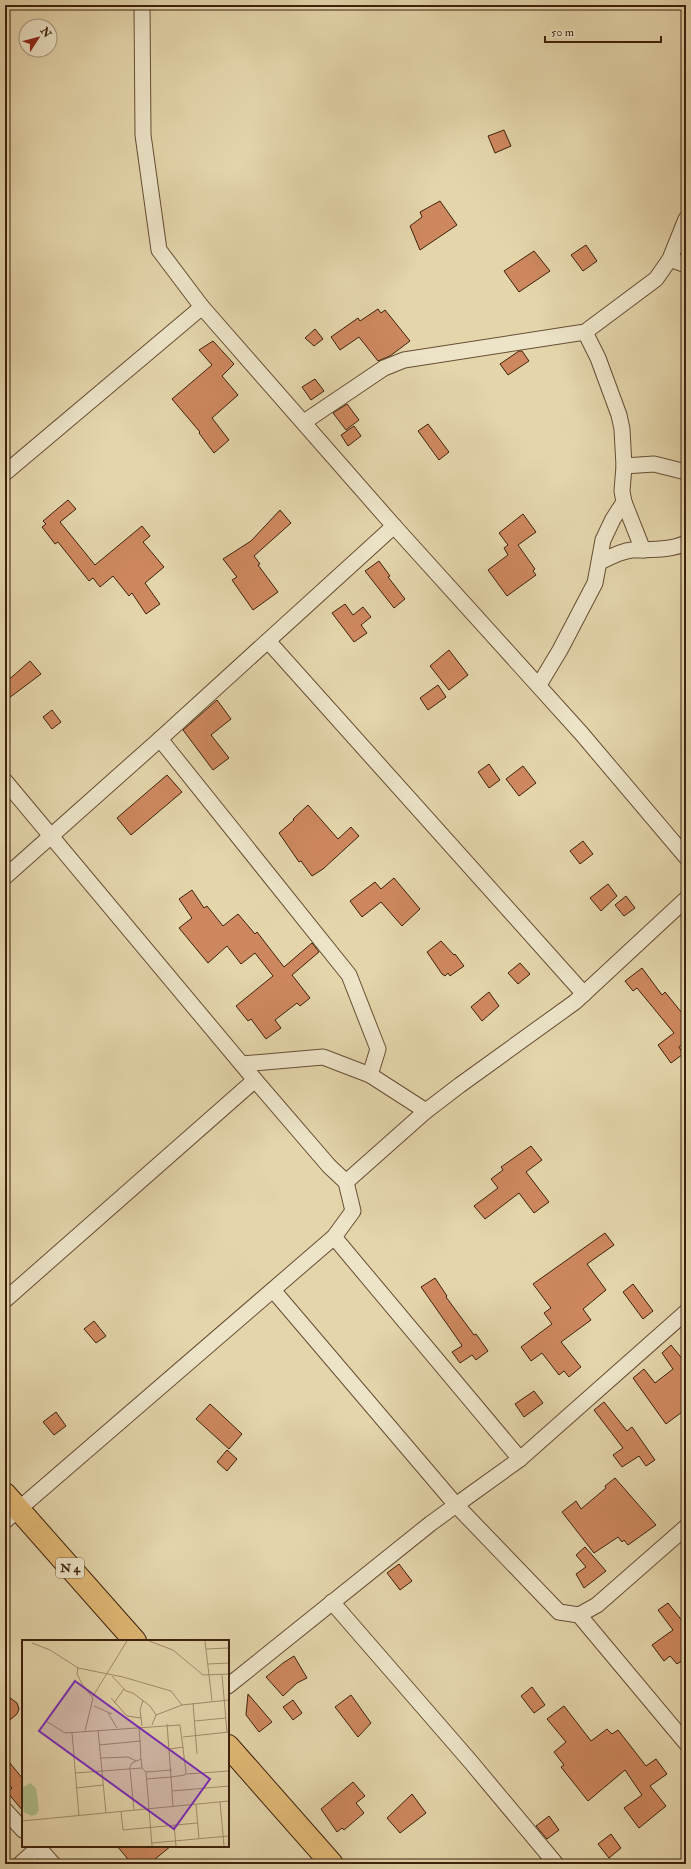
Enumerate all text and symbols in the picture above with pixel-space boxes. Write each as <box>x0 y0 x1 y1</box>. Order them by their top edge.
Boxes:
north arrow <box>18 18 58 58</box>
scale bar <box>545 18 661 44</box>
text: N <box>37 24 55 41</box>
text: 50 m <box>551 25 575 40</box>
road number: N 4 <box>56 1558 84 1578</box>
inset map <box>22 1640 229 1847</box>

